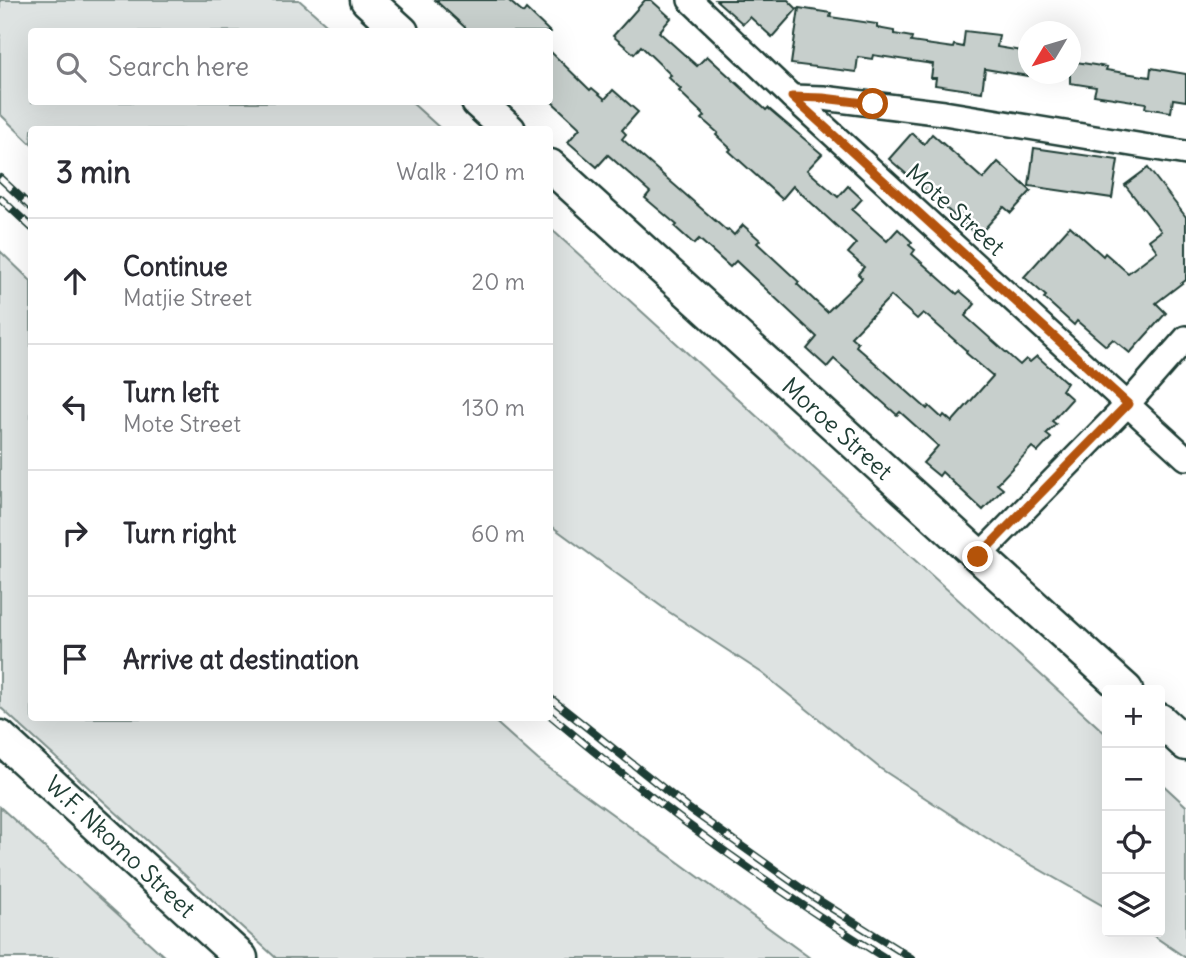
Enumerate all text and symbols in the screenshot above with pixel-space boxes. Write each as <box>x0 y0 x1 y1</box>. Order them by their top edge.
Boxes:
north arrow <box>1018 21 1081 84</box>
search box <box>28 28 553 105</box>
icon: search <box>52 48 90 86</box>
text: Search here <box>108 50 249 83</box>
route start <box>857 88 888 119</box>
text: 3 min <box>56 153 131 191</box>
text: Walk · 210 m <box>396 157 525 186</box>
street label: Mote Street <box>900 157 1011 262</box>
text: Continue <box>123 250 228 283</box>
icon: ahead <box>56 262 94 300</box>
text: 20 m <box>472 267 525 296</box>
text: Matjie Street <box>123 283 252 312</box>
street label: Moroe Street <box>776 371 899 486</box>
text: Turn left <box>123 376 219 409</box>
icon: left <box>56 388 94 426</box>
text: 130 m <box>462 393 525 422</box>
text: Mote Street <box>123 409 241 438</box>
icon: right <box>56 514 94 552</box>
text: Turn right <box>123 517 236 550</box>
text: 60 m <box>471 519 525 548</box>
route end <box>962 541 993 572</box>
icon: arrive <box>56 640 94 678</box>
text: Arrive at destination <box>123 643 359 676</box>
map controls <box>1102 685 1165 937</box>
button: + <box>1102 685 1165 748</box>
button: − <box>1102 748 1165 811</box>
street label: W.F. Nkomo Street <box>39 769 202 924</box>
button: locate <box>1102 811 1165 874</box>
button: layers <box>1102 874 1165 937</box>

